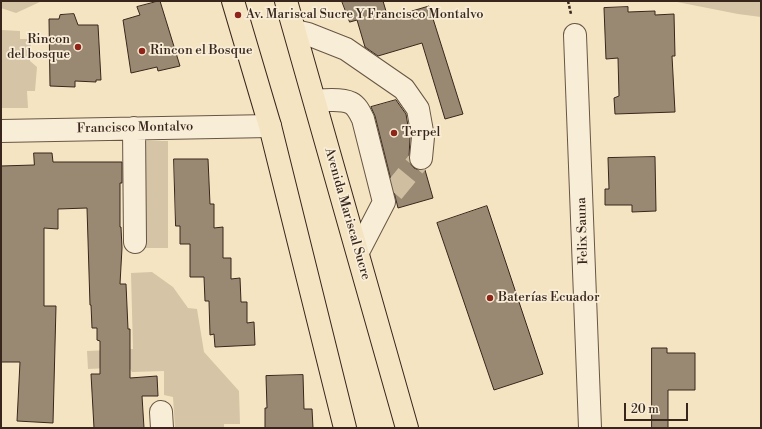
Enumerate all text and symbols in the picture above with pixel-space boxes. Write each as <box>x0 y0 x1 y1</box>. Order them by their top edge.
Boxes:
place label: Av. Mariscal Sucre Y Francisco Montalvo <box>246 7 484 23</box>
marker: Av. Mariscal Sucre Y Francisco Montalvo <box>233 10 243 20</box>
place label: Rincon del bosque <box>7 32 70 63</box>
marker: Rincon del bosque <box>73 42 83 52</box>
place label: Rincon el Bosque <box>150 43 253 59</box>
marker: Rincon el Bosque <box>137 46 147 56</box>
street label: Francisco Montalvo <box>77 119 193 137</box>
place label: Terpel <box>402 125 440 141</box>
marker: Terpel <box>389 128 399 138</box>
street label: Avenida Mariscal Sucre <box>321 146 373 282</box>
street label: Felix Sauna <box>574 197 592 265</box>
place label: Baterías Ecuador <box>498 290 600 306</box>
marker: Baterías Ecuador <box>485 293 495 303</box>
scale bar <box>626 395 690 421</box>
text: 20 m <box>631 402 659 417</box>

